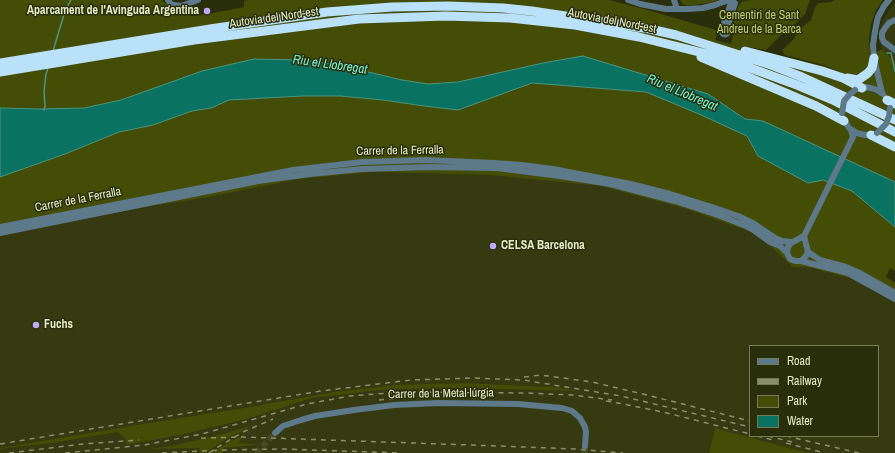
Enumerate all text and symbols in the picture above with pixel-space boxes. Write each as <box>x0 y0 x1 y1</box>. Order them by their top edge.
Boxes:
place label: Aparcament de l'Avinguda Argentina <box>27 4 199 18</box>
street label: Autovia del Nord-est <box>229 5 319 31</box>
street label: Autovia del Nord-est <box>567 5 657 37</box>
marker: Aparcament de l'Avinguda Argentina <box>202 6 212 16</box>
park label: Cementiri de Sant Andreu de la Barca <box>717 9 801 37</box>
water label: Riu el Llobregat <box>292 52 368 78</box>
water label: Riu el Llobregat <box>644 71 720 115</box>
street label: Carrer de la Ferralla <box>356 143 444 159</box>
street label: Carrer de la Ferralla <box>34 185 122 215</box>
place label: CELSA Barcelona <box>501 239 585 253</box>
marker: CELSA Barcelona <box>488 241 498 251</box>
place label: Fuchs <box>44 318 73 332</box>
marker: Fuchs <box>31 320 41 330</box>
legend <box>749 345 879 437</box>
text: Road <box>787 353 811 369</box>
text: Railway <box>787 373 822 389</box>
street label: Carrer de la Metal·lúrgia <box>388 386 494 402</box>
text: Park <box>787 393 807 409</box>
text: Water <box>787 413 813 429</box>

